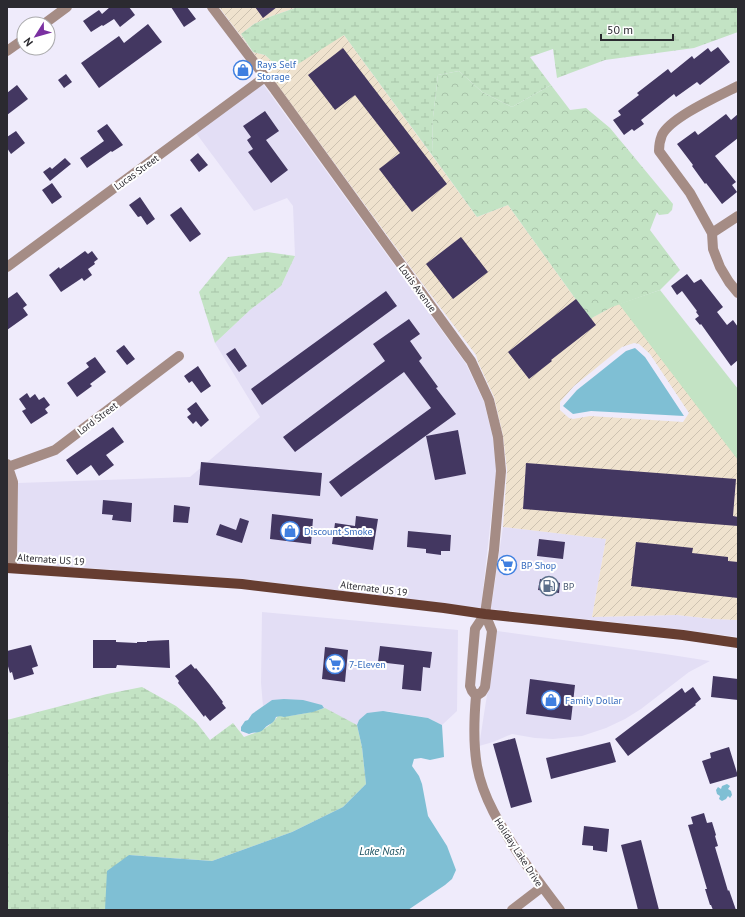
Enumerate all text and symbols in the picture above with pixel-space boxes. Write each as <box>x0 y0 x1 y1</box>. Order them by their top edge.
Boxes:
north arrow <box>16 16 56 56</box>
scale bar <box>601 16 673 42</box>
text: 50 m <box>607 22 633 37</box>
text: N <box>20 35 36 49</box>
place label: Rays Self Storage <box>257 58 297 83</box>
shop icon: Rays Self Storage <box>232 59 254 81</box>
street label: Lucas Street <box>111 151 162 193</box>
street label: Louis Avenue <box>396 262 439 315</box>
street label: Lord Street <box>75 399 120 438</box>
shop icon: Discount Smoke <box>279 520 301 542</box>
place label: Discount Smoke <box>304 525 373 538</box>
street label: Alternate US 19 <box>17 551 85 568</box>
supermarket icon: BP Shop <box>496 554 518 576</box>
place label: BP Shop <box>521 559 556 572</box>
fuel station icon: BP <box>538 575 560 597</box>
street label: Alternate US 19 <box>340 578 408 599</box>
place label: BP <box>563 580 575 593</box>
supermarket icon: 7-Eleven <box>324 653 346 675</box>
place label: 7-Eleven <box>349 658 386 671</box>
shop icon: Family Dollar <box>540 689 562 711</box>
place label: Family Dollar <box>565 694 623 707</box>
street label: Holiday Lake Drive <box>491 815 546 889</box>
water label: Lake Nash <box>359 844 405 858</box>

